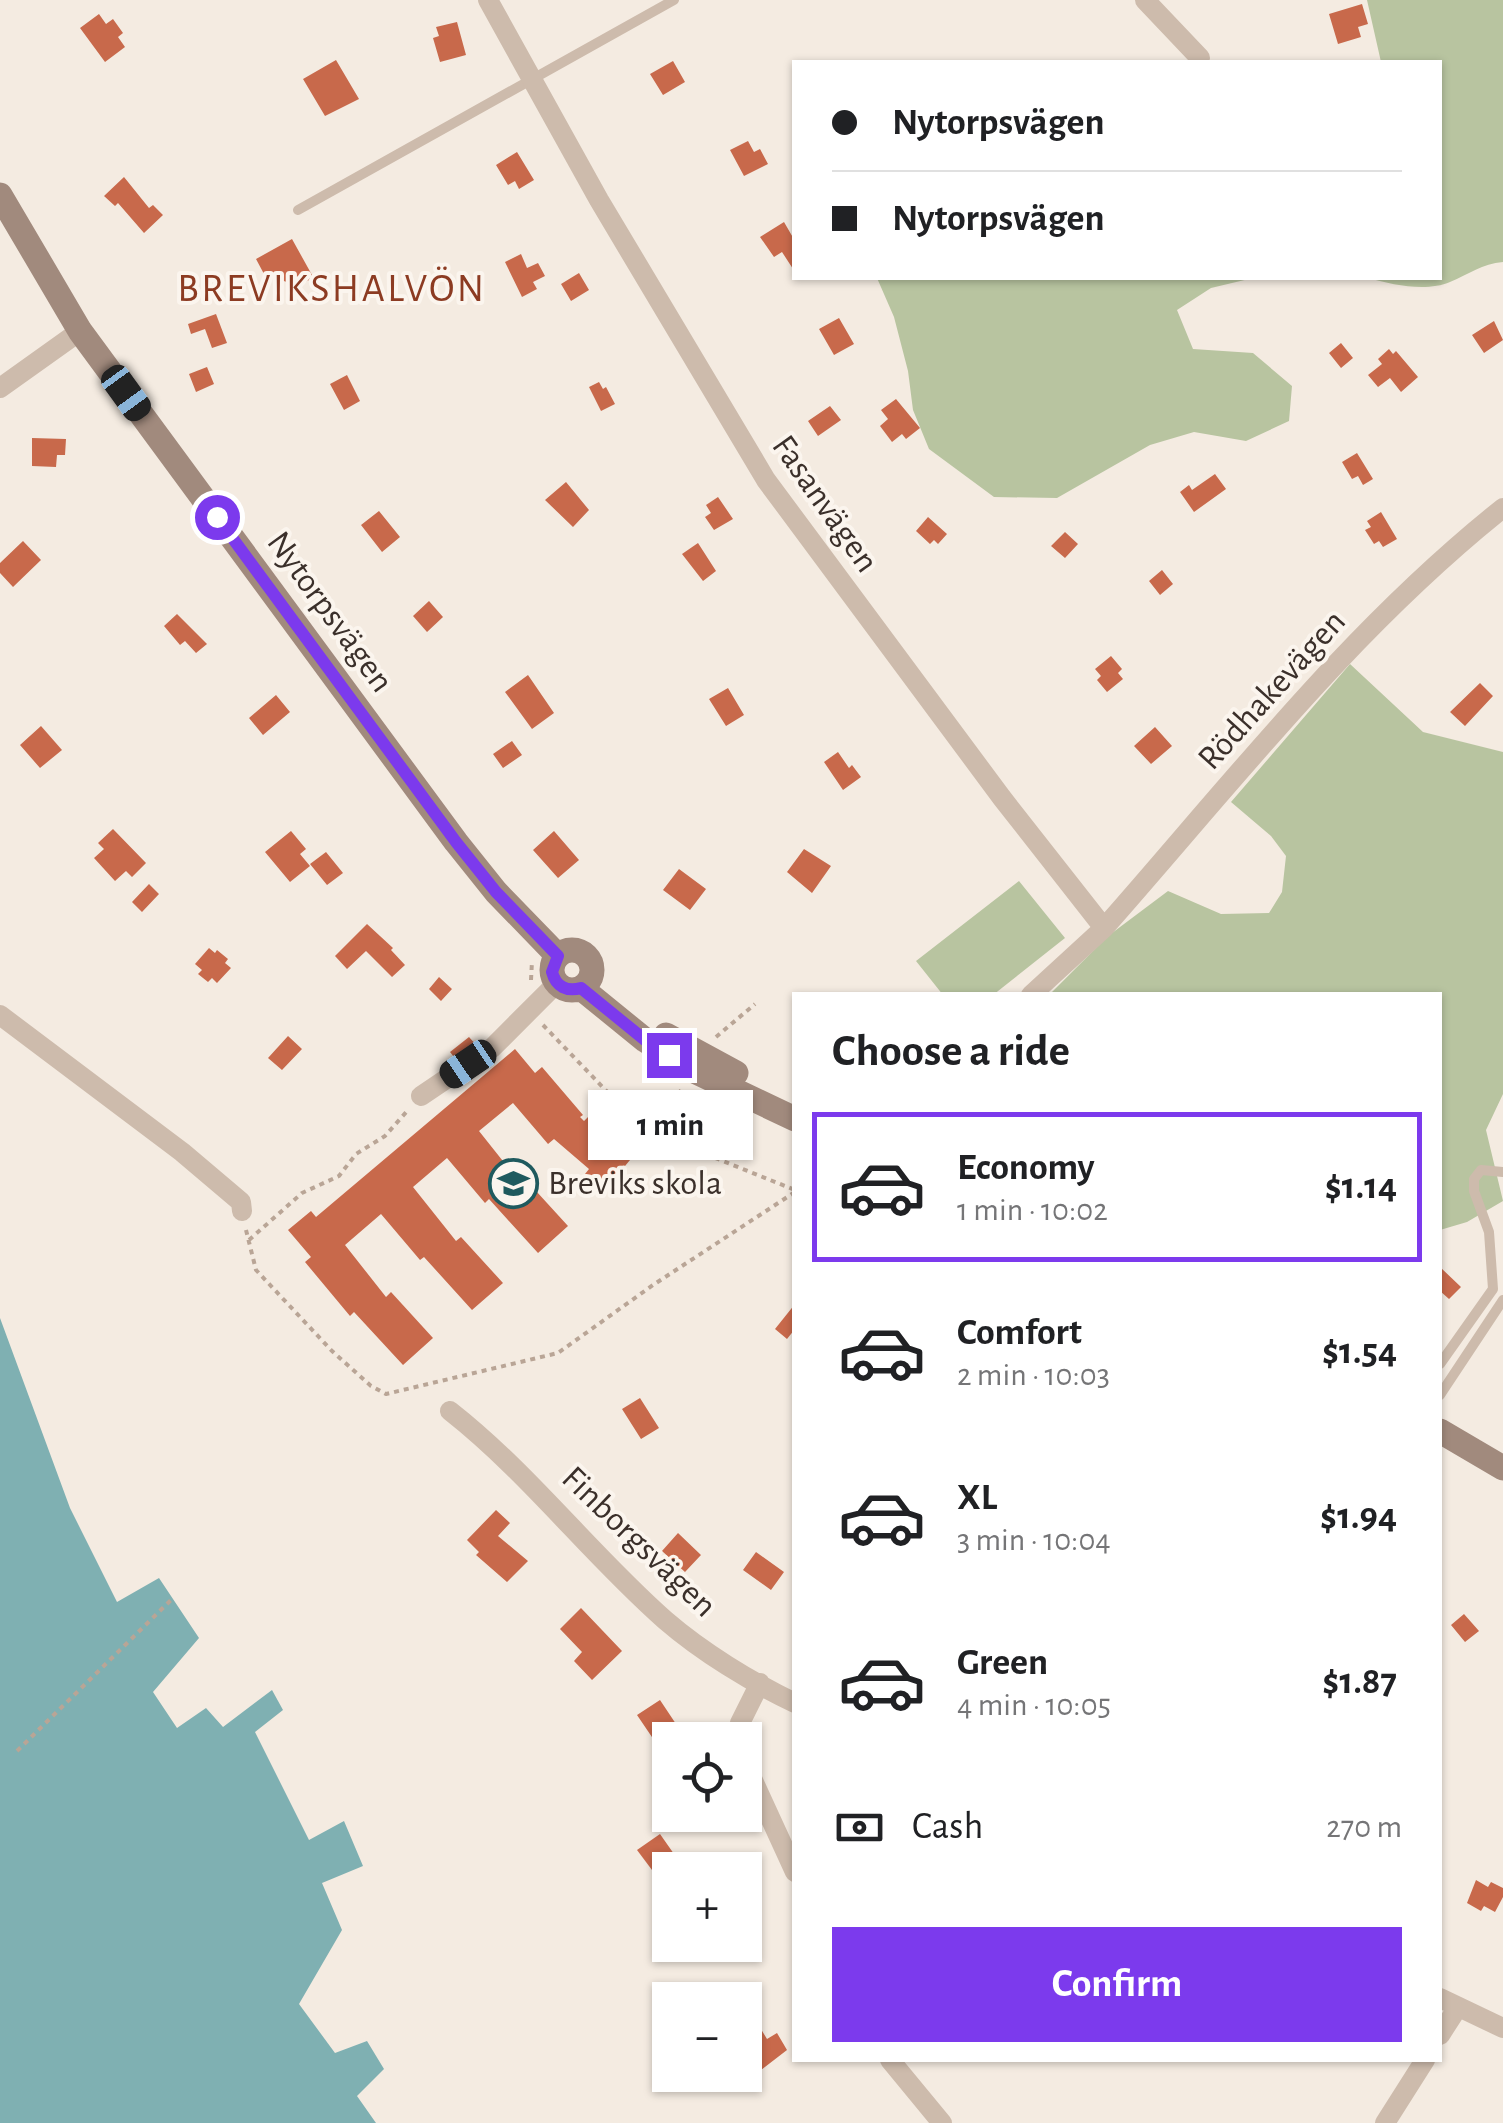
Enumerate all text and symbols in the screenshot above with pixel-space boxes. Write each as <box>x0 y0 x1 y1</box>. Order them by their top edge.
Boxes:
text: Nytorpsvägen <box>892 104 1105 142</box>
text: Nytorpsvägen <box>892 200 1105 238</box>
district label: BREVIKSHALVÖN <box>177 266 487 309</box>
car <box>96 360 156 426</box>
street label: Fasanvägen <box>765 429 885 579</box>
route start <box>195 495 240 540</box>
street label: Nytorpsvägen <box>260 525 400 699</box>
street label: Rödhakevägen <box>1192 604 1352 776</box>
text: Choose a ride <box>832 1029 1070 1074</box>
route end <box>647 1033 692 1078</box>
car <box>435 1035 501 1093</box>
callout: 1 min <box>586 1090 752 1160</box>
text: 1 min <box>637 1109 704 1141</box>
icon: car <box>837 1142 927 1232</box>
text: Economy <box>957 1149 1095 1187</box>
school or university icon: Breviks skola <box>487 1157 539 1209</box>
place label: Breviks skola <box>548 1166 722 1201</box>
text: $1.14 <box>1325 1168 1397 1206</box>
text: 1 min · 10:02 <box>957 1194 1108 1226</box>
icon: car <box>837 1307 927 1397</box>
text: Comfort <box>957 1314 1082 1352</box>
text: $1.54 <box>1322 1333 1397 1371</box>
text: 2 min · 10:03 <box>957 1359 1110 1391</box>
street label: Finborgsvägen <box>555 1460 723 1624</box>
icon: car <box>837 1472 927 1562</box>
text: XL <box>957 1479 997 1517</box>
text: $1.94 <box>1320 1498 1397 1536</box>
text: 3 min · 10:04 <box>957 1524 1111 1556</box>
icon: car <box>837 1637 927 1727</box>
text: Green <box>957 1644 1048 1682</box>
text: $1.87 <box>1322 1663 1397 1701</box>
text: 4 min · 10:05 <box>957 1689 1111 1721</box>
map controls <box>652 1722 762 2092</box>
button: locate <box>652 1722 762 1832</box>
icon: cash <box>832 1800 887 1855</box>
text: Cash <box>912 1808 983 1846</box>
text: 270 m <box>1326 1811 1402 1843</box>
button: + <box>652 1852 762 1962</box>
button: Confirm <box>832 1927 1402 2042</box>
button: − <box>652 1982 762 2092</box>

